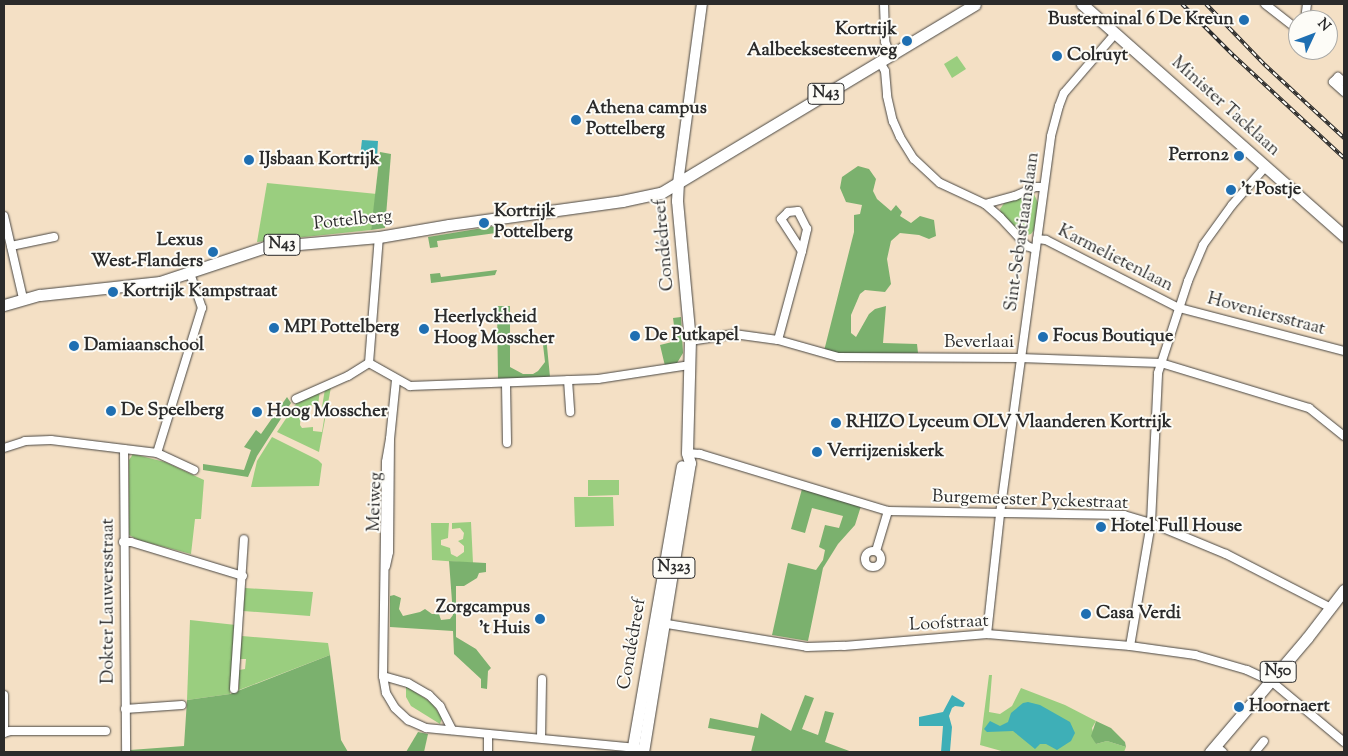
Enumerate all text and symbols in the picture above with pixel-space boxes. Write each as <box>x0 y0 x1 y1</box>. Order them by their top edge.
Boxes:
place label: Busterminal 6 De Kreun <box>1048 9 1234 31</box>
north arrow <box>1288 10 1338 60</box>
marker: Busterminal 6 De Kreun <box>1238 14 1250 26</box>
text: N <box>1312 15 1334 36</box>
place label: Kortrijk Aalbeeksesteenweg <box>747 20 897 62</box>
marker: Kortrijk Aalbeeksesteenweg <box>901 35 913 47</box>
place label: Colruyt <box>1067 45 1128 67</box>
marker: Colruyt <box>1051 50 1063 62</box>
street label: Minister Tacklaan <box>1166 53 1284 161</box>
road number: N43 <box>807 80 845 108</box>
place label: Athena campus Pottelberg <box>586 99 707 142</box>
marker: Athena campus Pottelberg <box>570 114 582 126</box>
place label: Perron2 <box>1169 145 1229 167</box>
place label: IJsbaan Kortrijk <box>259 149 380 171</box>
marker: Perron2 <box>1233 150 1245 162</box>
street label: Sint-Sebastiaanslaan <box>1001 151 1045 313</box>
marker: IJsbaan Kortrijk <box>243 154 255 166</box>
place label: 't Postje <box>1241 179 1301 201</box>
marker: 't Postje <box>1225 184 1237 196</box>
street label: Condédreef <box>650 198 680 292</box>
place label: Kortrijk Pottelberg <box>494 202 573 244</box>
street label: Pottelberg <box>313 206 393 236</box>
marker: Kortrijk Pottelberg <box>478 217 490 229</box>
street label: Karmelietenlaan <box>1054 221 1176 297</box>
place label: Lexus West-Flanders <box>91 231 203 274</box>
road number: N43 <box>263 232 301 258</box>
marker: Lexus West-Flanders <box>207 246 219 258</box>
place label: Kortrijk Kampstraat <box>123 281 277 303</box>
marker: Kortrijk Kampstraat <box>107 286 119 298</box>
street label: Hoveniersstraat <box>1205 289 1327 341</box>
place label: Heerlyckheid Hoog Mosscher <box>434 308 554 350</box>
place label: MPI Pottelberg <box>284 317 399 339</box>
marker: MPI Pottelberg <box>268 322 280 334</box>
marker: Heerlyckheid Hoog Mosscher <box>418 323 430 335</box>
place label: De Putkapel <box>645 325 739 347</box>
place label: Focus Boutique <box>1053 326 1173 348</box>
marker: De Putkapel <box>629 330 641 342</box>
marker: Focus Boutique <box>1037 331 1049 343</box>
street label: Beverlaai <box>944 332 1014 354</box>
place label: Damiaanschool <box>84 335 204 357</box>
marker: Damiaanschool <box>68 340 80 352</box>
place label: De Speelberg <box>121 400 224 422</box>
place label: Hoog Mosscher <box>267 401 387 423</box>
marker: De Speelberg <box>105 405 117 417</box>
marker: Hoog Mosscher <box>251 406 263 418</box>
place label: RHIZO Lyceum OLV Vlaanderen Kortrijk <box>846 412 1172 434</box>
marker: RHIZO Lyceum OLV Vlaanderen Kortrijk <box>830 417 842 429</box>
place label: Verrijzeniskerk <box>827 441 944 463</box>
marker: Verrijzeniskerk <box>811 446 823 458</box>
street label: Meiweg <box>364 472 388 532</box>
street label: Burgemeester Pyckestraat <box>932 487 1128 515</box>
place label: Hotel Full House <box>1111 516 1242 538</box>
street label: Dokter Lauwersstraat <box>98 518 120 684</box>
marker: Hotel Full House <box>1095 521 1107 533</box>
road number: N323 <box>652 554 696 582</box>
street label: Condédreef <box>614 597 652 691</box>
place label: Zorgcampus 't Huis <box>436 598 530 640</box>
place label: Casa Verdi <box>1096 603 1181 625</box>
marker: Casa Verdi <box>1080 608 1092 620</box>
street label: Loofstraat <box>909 611 989 637</box>
marker: Zorgcampus 't Huis <box>534 613 546 625</box>
road number: N50 <box>1259 659 1297 686</box>
place label: Hoornaert <box>1249 696 1330 718</box>
marker: Hoornaert <box>1233 701 1245 713</box>

